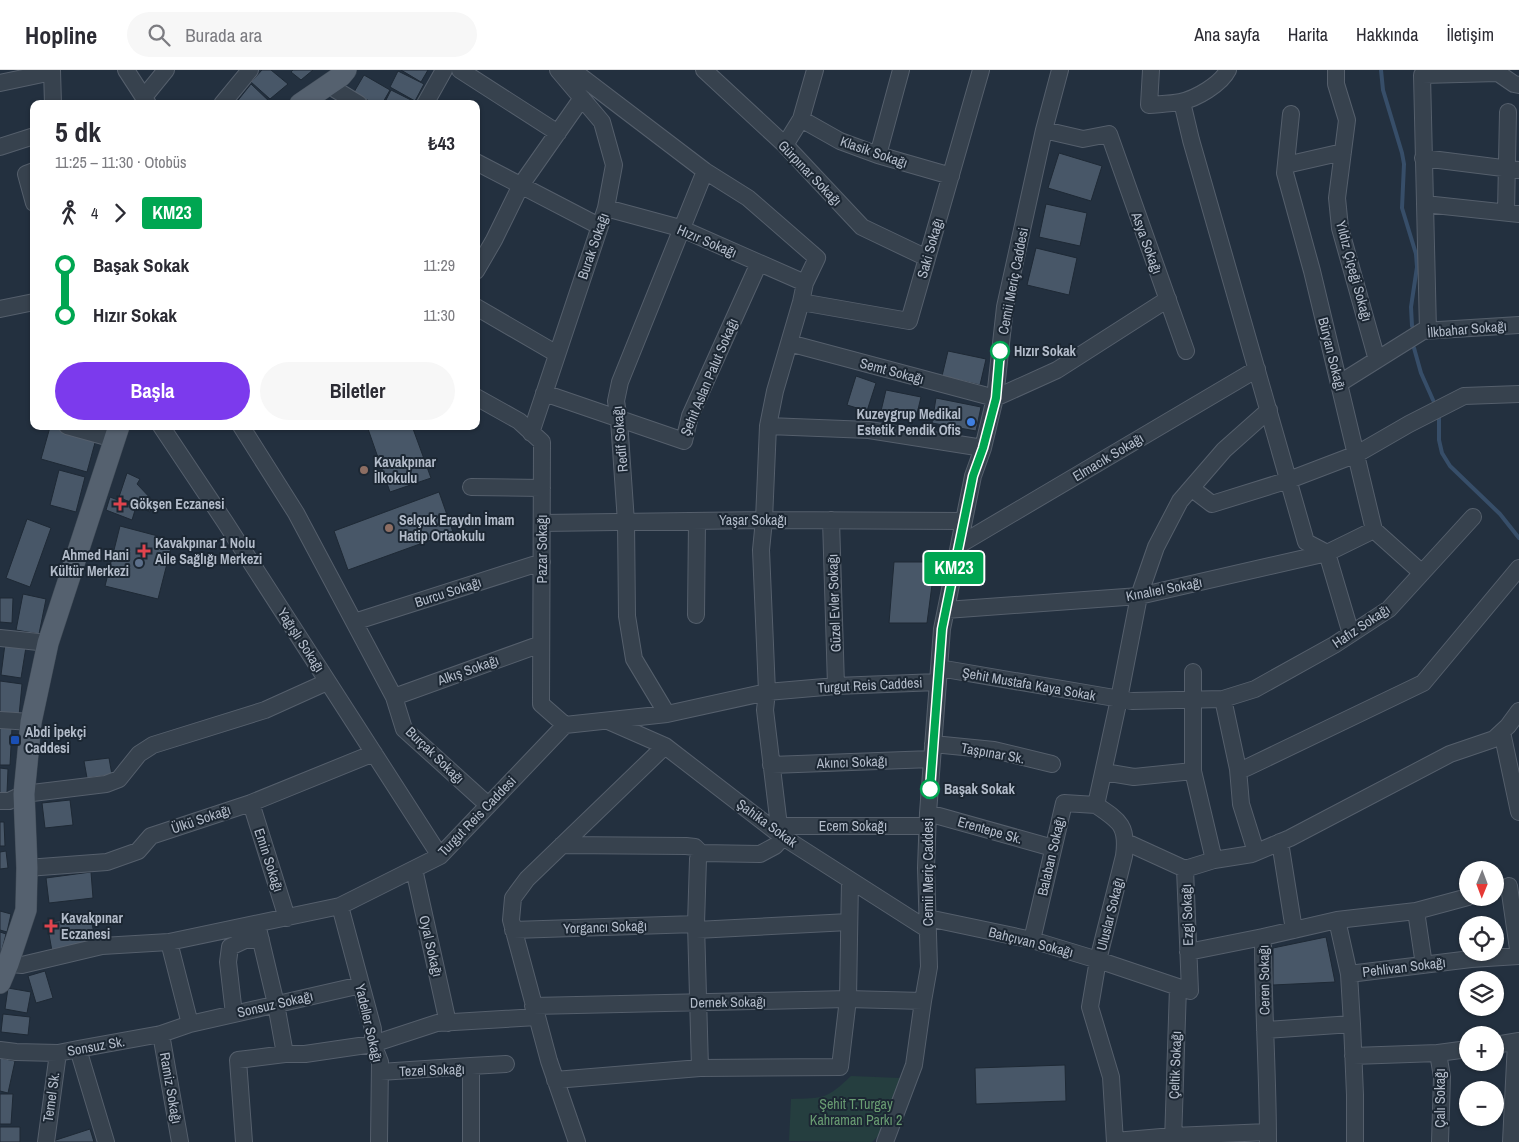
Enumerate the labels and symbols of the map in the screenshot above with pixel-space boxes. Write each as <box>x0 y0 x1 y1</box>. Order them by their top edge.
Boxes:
street label: Klasik Sokağı <box>838 132 910 172</box>
street label: Gürpınar Sokağı <box>774 136 846 210</box>
street label: Asya Sokağı <box>1127 209 1166 276</box>
street label: Burak Sokağı <box>573 210 613 282</box>
street label: Saki Sokağı <box>913 216 947 280</box>
street label: Yıldız Çiçeği Sokağı <box>1332 219 1376 323</box>
street label: Hızır Sokağı <box>674 220 740 262</box>
street label: Cemii Meriç Caddesi <box>994 226 1032 336</box>
street label: Şehit Aslan Palut Sokağı <box>676 315 742 439</box>
street label: Büryan Sokağı <box>1314 315 1350 393</box>
street label: İlkbahar Sokağı <box>1426 317 1508 341</box>
marker: Hızır Sokak <box>990 341 1010 361</box>
place label: Hızır Sokak <box>1014 342 1077 360</box>
street label: Semt Sokağı <box>858 354 926 388</box>
street label: Redif Sokağı <box>608 405 632 473</box>
place label: Kuzeygrup Medikal Estetik Pendik Ofis <box>856 405 961 439</box>
marker: Kuzeygrup Medikal Estetik Pendik Ofis <box>965 416 977 428</box>
street label: Elmacık Sokağı <box>1069 429 1147 485</box>
place label: Kavakpınar İlkokulu <box>374 453 436 487</box>
marker: Kavakpınar İlkokulu <box>358 464 370 476</box>
place label: Gökşen Eczanesi <box>130 495 224 513</box>
marker: Gökşen Eczanesi <box>114 498 126 510</box>
place label: Selçuk Eraydın İmam Hatip Ortaokulu <box>399 511 515 545</box>
street label: Yaşar Sokağı <box>719 511 787 529</box>
street label: Pazar Sokağı <box>533 515 551 583</box>
marker: Selçuk Eraydın İmam Hatip Ortaokulu <box>383 522 395 534</box>
place label: Kavakpınar 1 Nolu Aile Sağlığı Merkezi <box>155 534 262 568</box>
marker: Kavakpınar 1 Nolu Aile Sağlığı Merkezi <box>137 544 151 558</box>
place label: Ahmed Hani Kültür Merkezi <box>50 546 129 580</box>
line badge: KM23 <box>919 552 989 584</box>
street label: Güzel Evler Sokağı <box>823 554 845 652</box>
marker: Ahmed Hani Kültür Merkezi <box>133 557 145 569</box>
street label: Burcu Sokağı <box>412 573 484 611</box>
street label: Kınalıel Sokağı <box>1124 573 1204 605</box>
street label: Hafız Sokağı <box>1329 600 1393 652</box>
street label: Yağışlı Sokağı <box>274 604 328 676</box>
street label: Alkış Sokağı <box>434 651 501 690</box>
street label: Şehit Mustafa Kaya Sokak <box>961 663 1097 705</box>
street label: Turgut Reis Caddesi <box>817 673 923 697</box>
place label: Abdi İpekçi Caddesi <box>25 723 86 757</box>
street label: Burçak Sokağı <box>402 723 468 787</box>
marker: Abdi İpekçi Caddesi <box>9 734 21 746</box>
street label: Taşpınar Sk. <box>960 739 1026 767</box>
street label: Akıncı Sokağı <box>815 752 888 772</box>
street label: Turgut Reis Caddesi <box>434 772 520 860</box>
marker: Başak Sokak <box>920 779 940 799</box>
place label: Başak Sokak <box>944 780 1015 798</box>
street label: Şahika Sokak <box>733 795 801 851</box>
street label: Ülkü Sokağı <box>169 800 233 838</box>
street label: Erentepe Sk. <box>956 812 1024 848</box>
street label: Balaban Sokağı <box>1033 814 1069 898</box>
street label: Ecem Sokağı <box>819 817 887 835</box>
street label: Cemii Meriç Caddesi <box>919 818 937 926</box>
street label: Emin Sokağı <box>250 826 288 894</box>
north arrow <box>1459 861 1504 906</box>
street label: Uluslar Sokağı <box>1092 876 1128 952</box>
street label: Ezgi Sokağı <box>1177 884 1197 946</box>
place label: Kavakpınar Eczanesi <box>61 909 123 943</box>
street label: Oyal Sokağı <box>415 914 447 978</box>
street label: Yorgancı Sokağı <box>563 917 647 937</box>
marker: Kavakpınar Eczanesi <box>45 920 57 932</box>
street label: Bahçıvan Sokağı <box>987 923 1075 961</box>
street label: Ceren Sokağı <box>1254 945 1274 1015</box>
street label: Pehlivan Sokağı <box>1361 953 1447 981</box>
street label: Yadeller Sokağı <box>351 982 387 1064</box>
street label: Sonsuz Sokağı <box>235 987 315 1021</box>
street label: Dernek Sokağı <box>690 992 766 1012</box>
street label: Çeltik Sokağı <box>1165 1031 1185 1099</box>
street label: Sonsuz Sk. <box>66 1032 126 1060</box>
street label: Ramiz Sokağı <box>156 1051 186 1125</box>
street label: Tezel Sokağı <box>399 1060 465 1080</box>
street label: Çalı Sokağı <box>1431 1068 1449 1128</box>
street label: Temel Sk. <box>39 1071 63 1123</box>
park label: Şehit T.Turgay Kahraman Parkı 2 <box>810 1095 902 1129</box>

